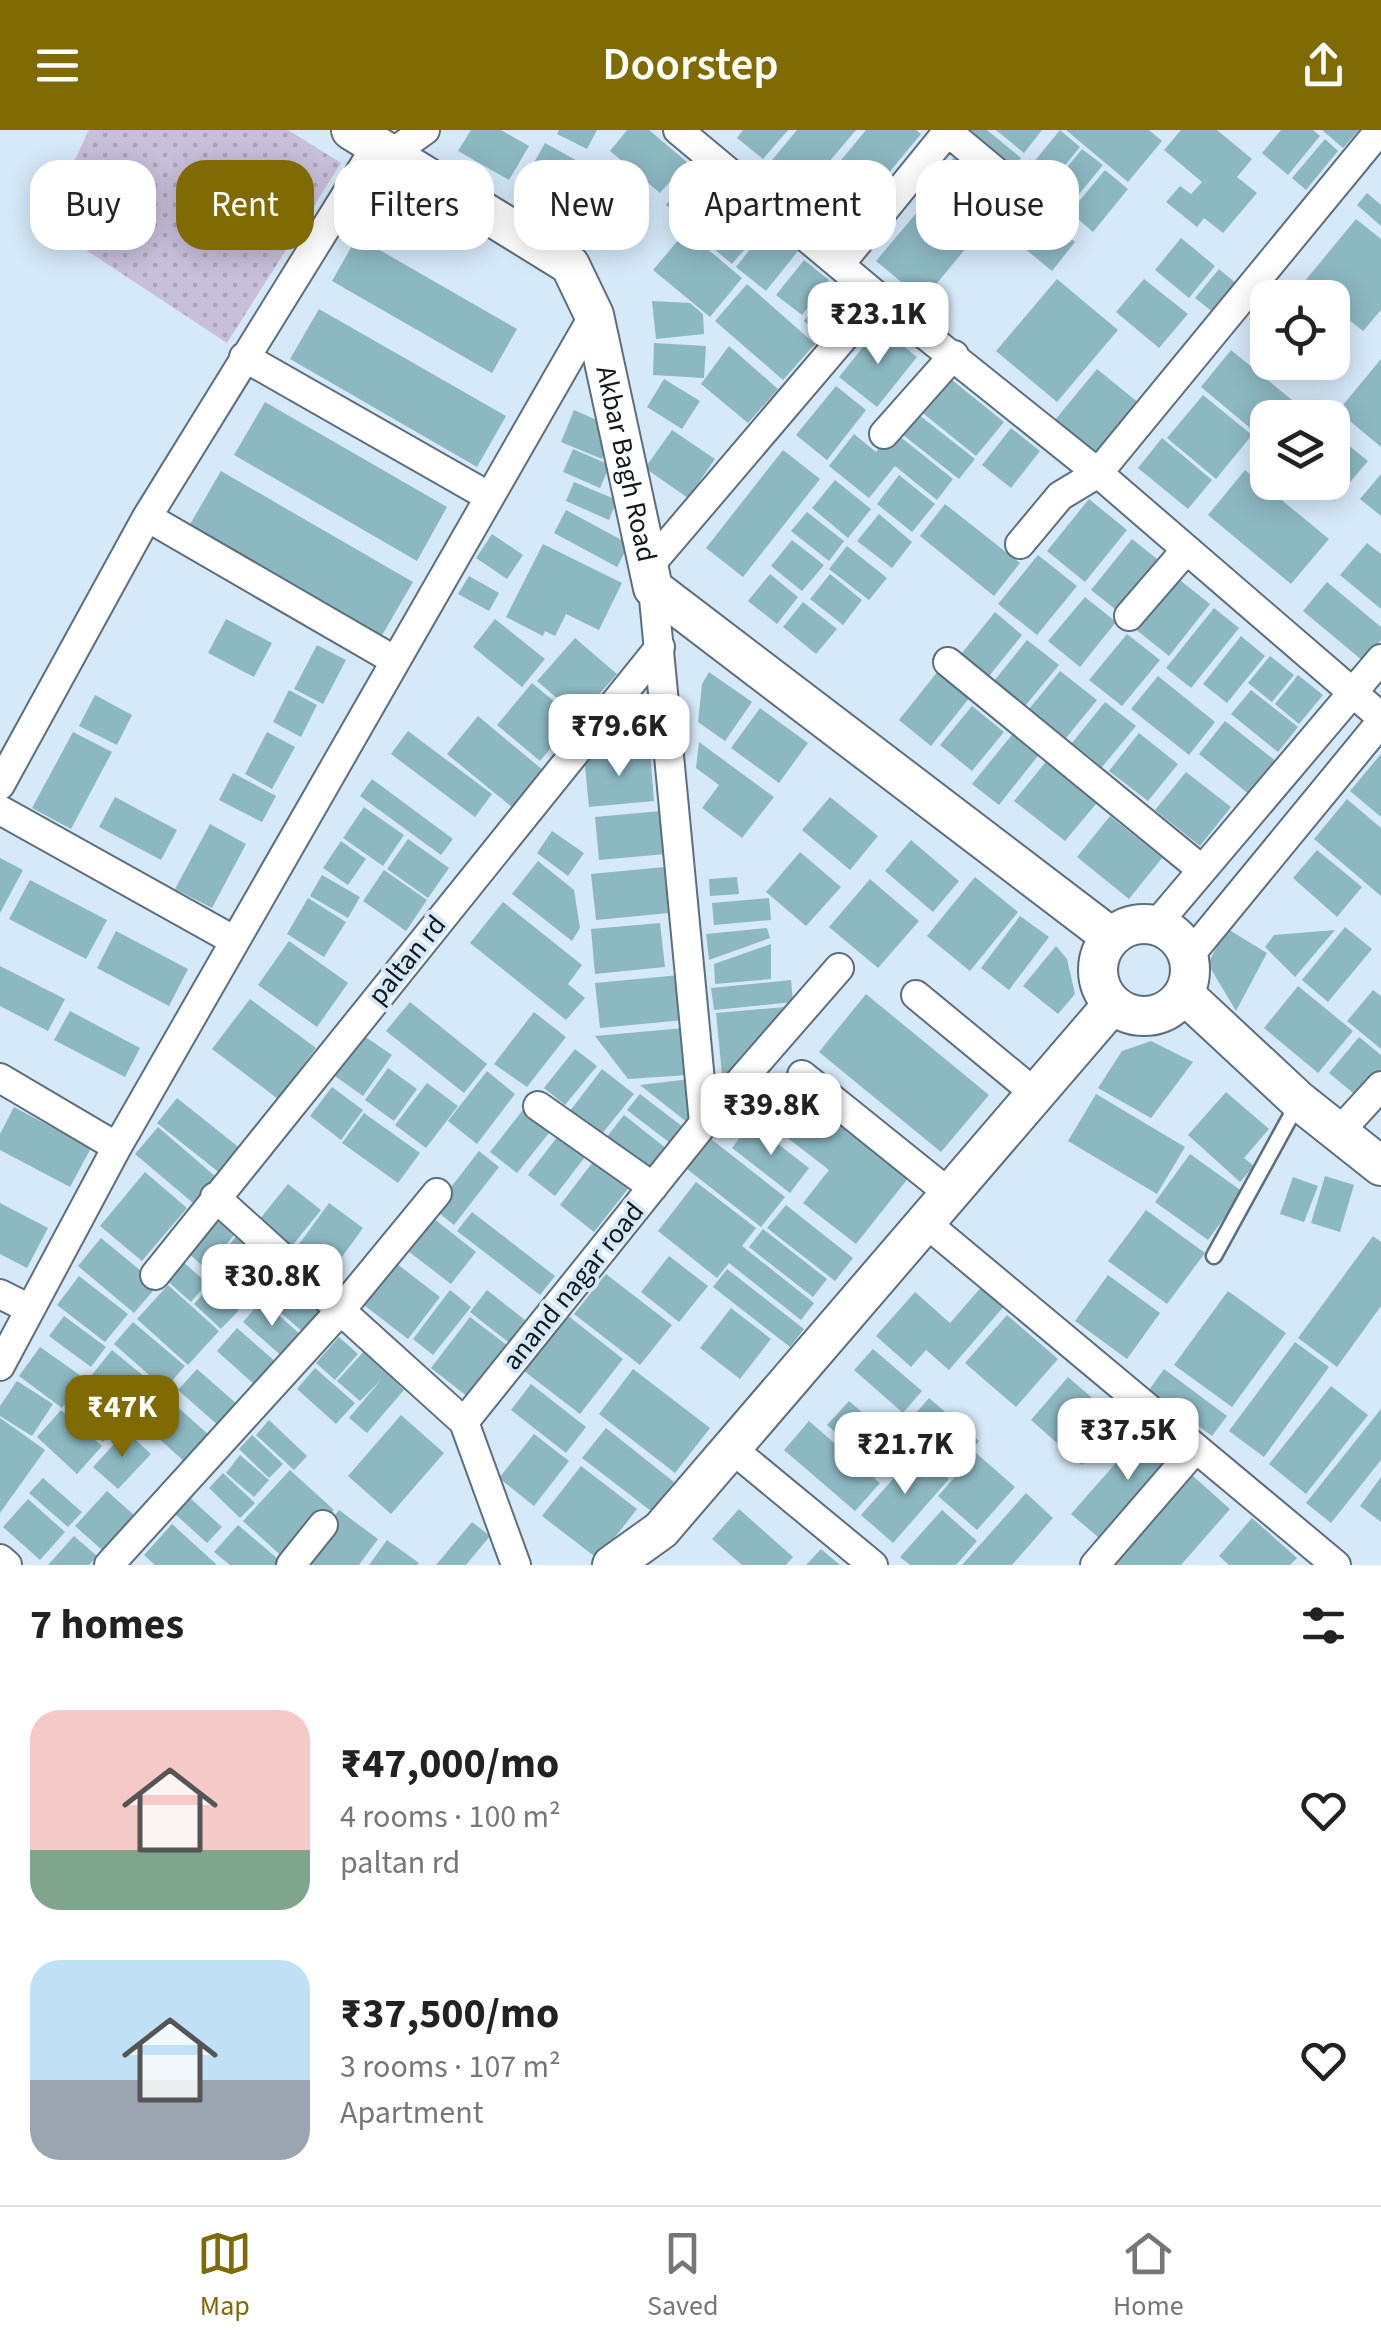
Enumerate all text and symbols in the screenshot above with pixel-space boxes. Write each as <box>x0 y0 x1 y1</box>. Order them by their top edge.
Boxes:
text: Doorstep <box>602 33 779 97</box>
icon: menu <box>30 38 85 93</box>
icon: share <box>1296 38 1351 93</box>
chip: Buy <box>30 160 156 250</box>
chip: Rent <box>176 160 314 250</box>
chip: Filters <box>334 160 494 250</box>
chip: New <box>514 160 649 250</box>
chip: Apartment <box>669 160 896 250</box>
chip: House <box>916 160 1079 250</box>
map controls <box>1250 280 1350 500</box>
button: locate <box>1250 280 1350 380</box>
pin: ₹23.1K <box>797 282 959 367</box>
text: ₹23.1K <box>830 291 926 337</box>
street label: Akbar Bagh Road <box>586 362 667 565</box>
button: layers <box>1250 400 1350 500</box>
pin: ₹79.6K <box>538 694 700 779</box>
text: ₹79.6K <box>571 703 667 749</box>
street label: paltan rd <box>358 907 456 1013</box>
pin: ₹39.8K <box>690 1073 852 1158</box>
text: ₹39.8K <box>723 1082 819 1128</box>
street label: anand nagar road <box>493 1193 653 1379</box>
pin: ₹30.8K <box>191 1244 353 1329</box>
text: ₹30.8K <box>224 1253 320 1299</box>
pin: ₹47K <box>63 1375 181 1460</box>
text: ₹47K <box>87 1384 157 1430</box>
pin: ₹37.5K <box>1047 1398 1209 1483</box>
text: ₹37.5K <box>1080 1407 1176 1453</box>
pin: ₹21.7K <box>824 1412 986 1497</box>
text: ₹21.7K <box>857 1421 953 1467</box>
text: 7 homes <box>30 1595 184 1655</box>
icon: filters <box>1296 1598 1351 1653</box>
text: ₹47,000/mo <box>340 1734 559 1794</box>
icon: home <box>110 1750 230 1870</box>
icon: heart <box>1296 1783 1351 1838</box>
text: 4 rooms · 100 m² <box>340 1794 561 1840</box>
text: paltan rd <box>340 1840 460 1886</box>
text: ₹37,500/mo <box>340 1984 559 2044</box>
icon: home <box>110 2000 230 2120</box>
icon: heart <box>1296 2033 1351 2088</box>
text: 3 rooms · 107 m² <box>340 2044 561 2090</box>
text: Apartment <box>340 2090 483 2136</box>
tab: Map <box>197 2226 252 2326</box>
tab: Saved <box>647 2226 718 2326</box>
tab: Home <box>1113 2226 1184 2326</box>

